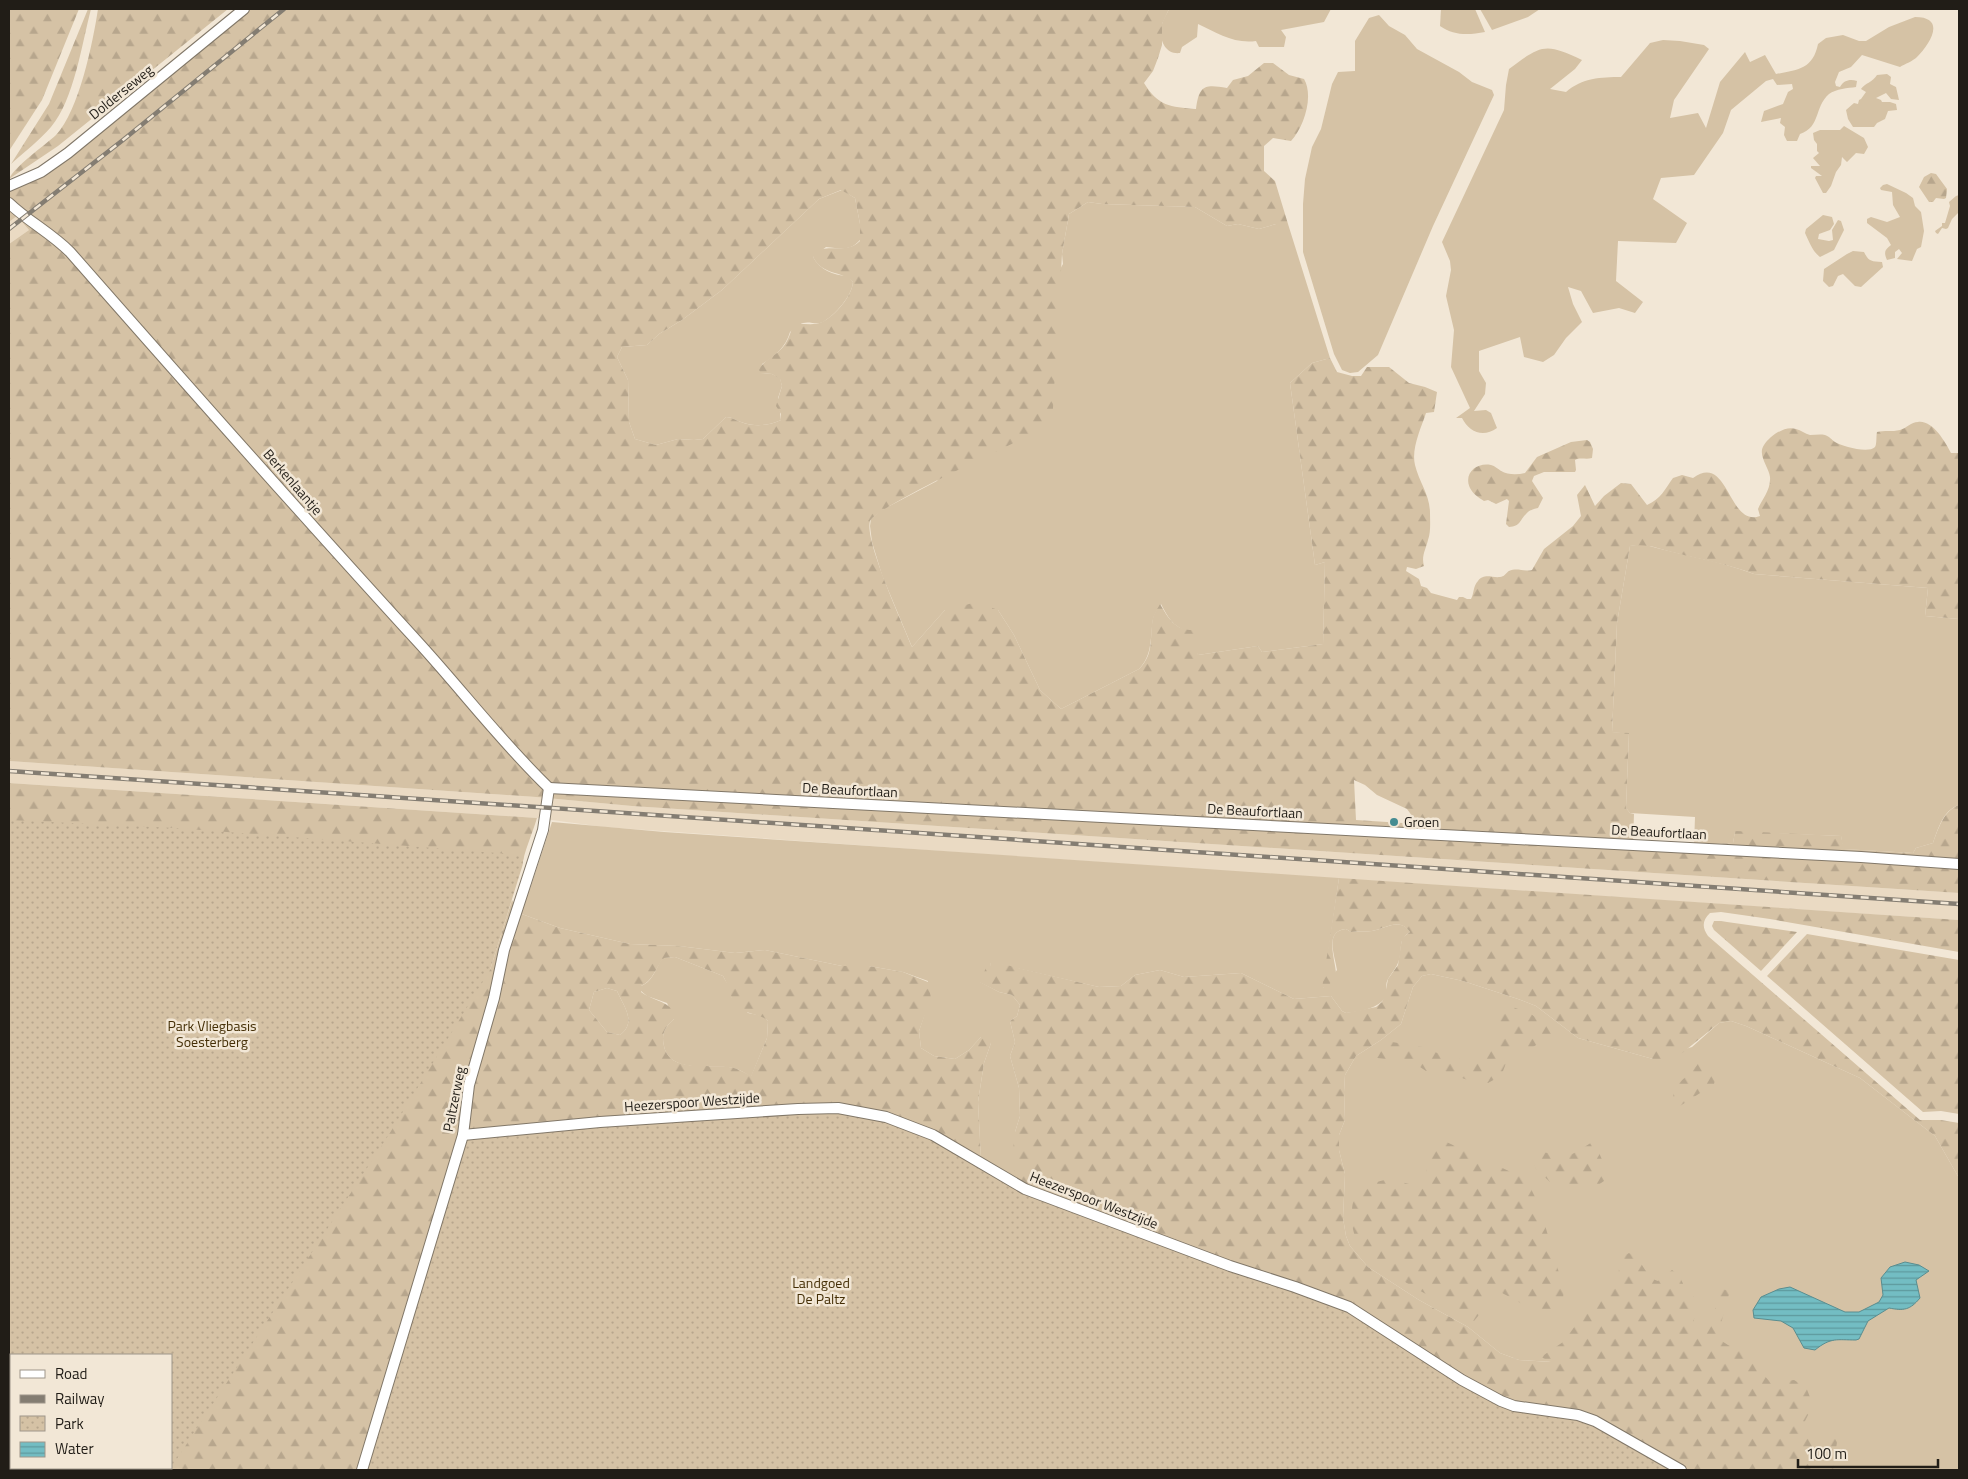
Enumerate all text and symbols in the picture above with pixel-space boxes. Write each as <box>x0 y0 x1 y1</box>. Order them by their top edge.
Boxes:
street label: Dolderseweg <box>84 59 157 124</box>
street label: Berkenlaantje <box>259 444 328 519</box>
street label: De Beaufortlaan <box>802 777 898 802</box>
street label: De Beaufortlaan <box>1207 798 1303 823</box>
place label: Groen <box>1404 811 1439 832</box>
marker: Groen <box>1388 816 1400 828</box>
street label: De Beaufortlaan <box>1611 819 1707 844</box>
park label: Park Vliegbasis Soesterberg <box>167 1015 257 1052</box>
street label: Paltzerweg <box>437 1064 470 1134</box>
street label: Heezerspoor Westzijde <box>623 1086 761 1117</box>
street label: Heezerspoor Westzijde <box>1027 1165 1161 1234</box>
park label: Landgoed De Paltz <box>792 1272 850 1309</box>
legend <box>10 1354 172 1469</box>
text: Road <box>55 1362 87 1385</box>
text: Railway <box>55 1387 105 1410</box>
text: Park <box>55 1412 84 1435</box>
scale bar <box>1798 1436 1938 1468</box>
text: Water <box>55 1437 94 1460</box>
text: 100 m <box>1806 1442 1847 1465</box>

